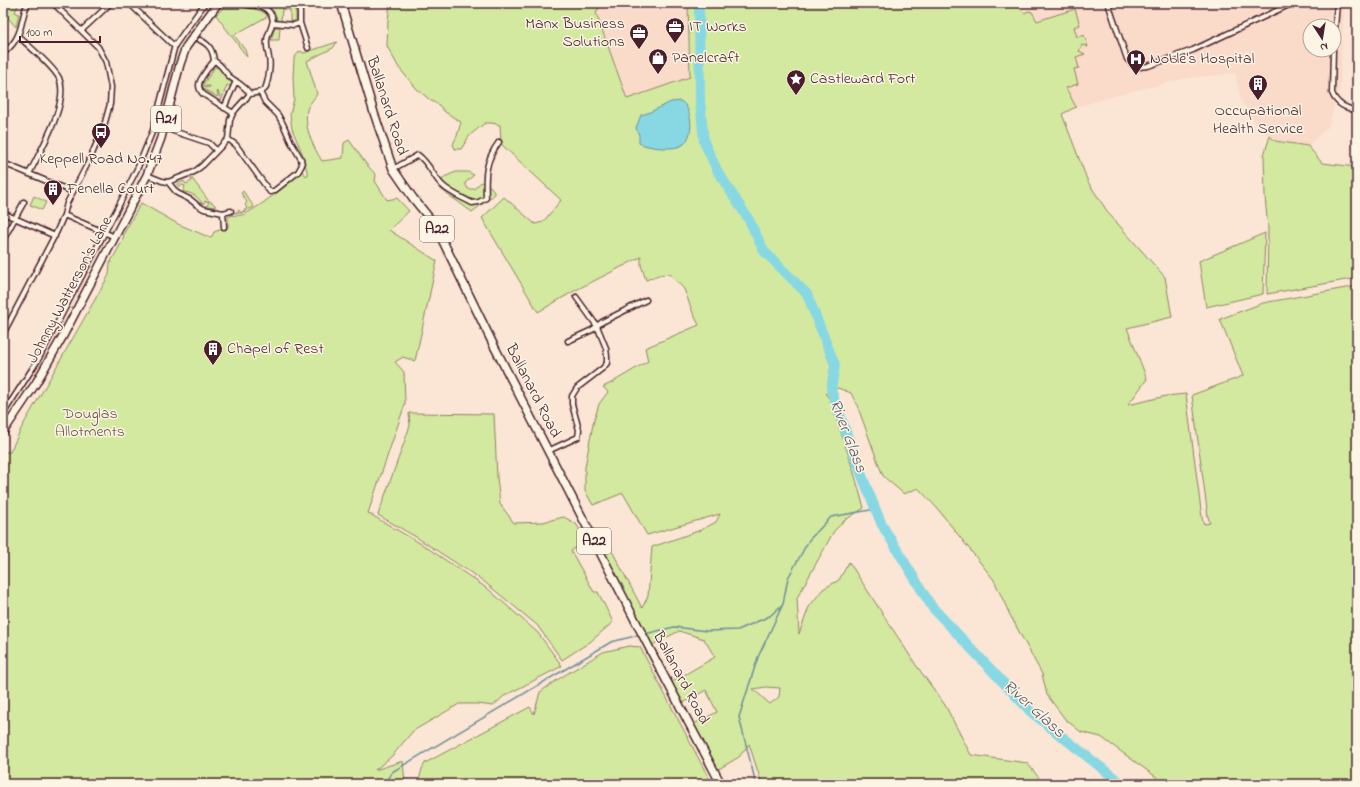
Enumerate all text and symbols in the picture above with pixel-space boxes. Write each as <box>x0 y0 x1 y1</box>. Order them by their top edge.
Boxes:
place label: Manx Business Solutions <box>525 12 625 54</box>
place label: IT Works <box>689 15 747 39</box>
office icon: IT Works <box>664 16 686 44</box>
scale bar <box>20 18 100 44</box>
north arrow <box>1302 18 1342 58</box>
office icon: Manx Business Solutions <box>628 22 650 50</box>
text: 100 m <box>26 24 53 42</box>
text: N <box>1319 38 1329 55</box>
place label: Panelcraft <box>672 46 740 70</box>
shop icon: Panelcraft <box>647 47 669 75</box>
place label: Noble's Hospital <box>1150 47 1255 71</box>
hospital icon: Noble's Hospital <box>1125 48 1147 76</box>
street label: Ballanard Road <box>359 52 414 159</box>
place label: Castleward Fort <box>810 67 916 91</box>
place icon: Castleward Fort <box>785 68 807 96</box>
building icon: Occupational Health Service <box>1247 73 1269 101</box>
place label: Occupational Health Service <box>1213 99 1304 141</box>
road number: A21 <box>151 106 181 132</box>
bus stop icon: Keppell Road No.47 <box>90 121 112 149</box>
place label: Keppell Road No.47 <box>39 147 163 171</box>
place label: Fenella Court <box>66 177 155 201</box>
building icon: Fenella Court <box>42 178 64 206</box>
street label: Johnny Watterson's Lane <box>21 211 119 368</box>
road number: A22 <box>420 216 454 242</box>
place label: Chapel of Rest <box>227 337 324 361</box>
building icon: Chapel of Rest <box>202 338 224 366</box>
street label: Ballanard Road <box>499 339 567 442</box>
water label: River Glass <box>823 396 874 477</box>
park label: Douglas Allotments <box>55 402 125 444</box>
road number: A22 <box>577 528 611 554</box>
street label: Ballanard Road <box>646 626 716 729</box>
water label: River Glass <box>997 674 1071 744</box>

